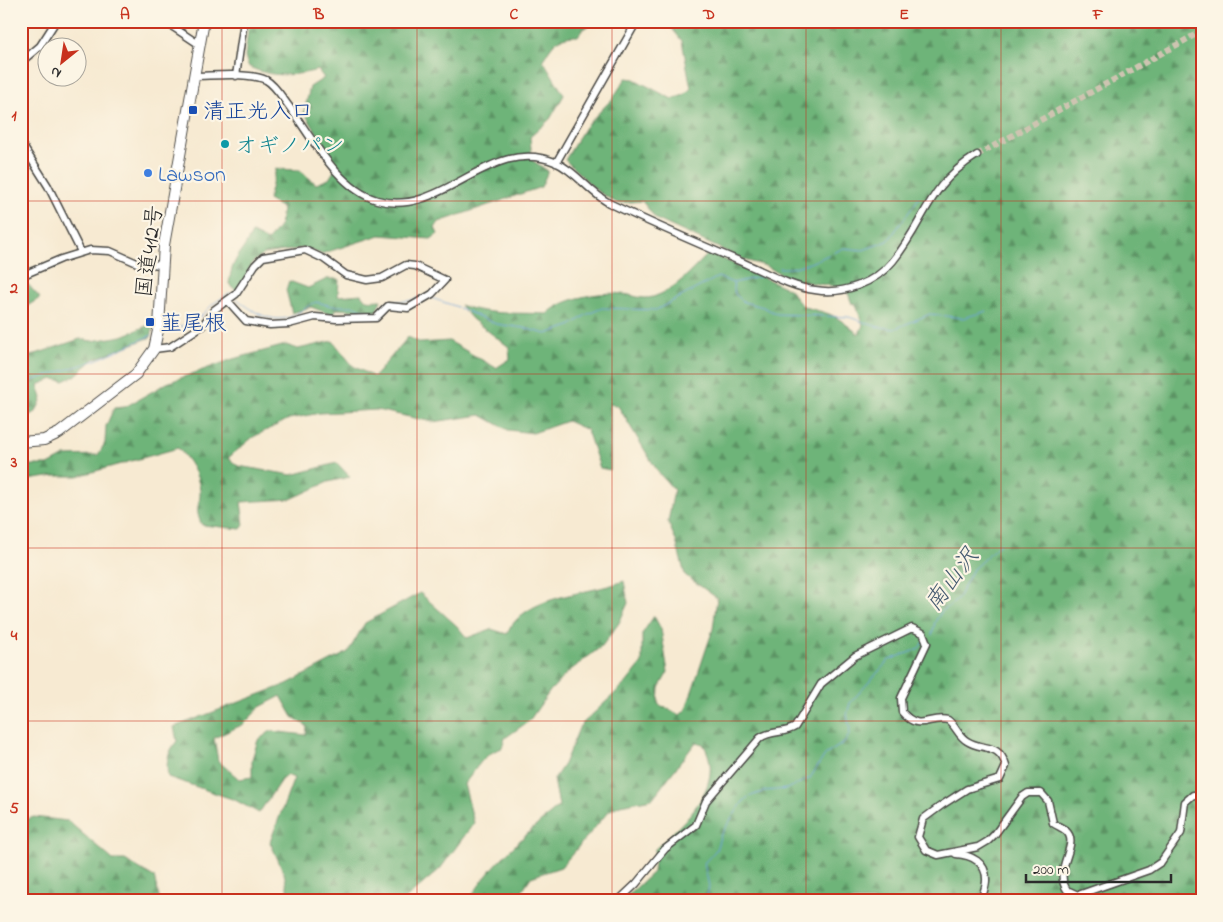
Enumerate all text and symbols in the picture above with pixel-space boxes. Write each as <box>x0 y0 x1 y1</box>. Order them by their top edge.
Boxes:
text: A <box>120 3 130 27</box>
text: B <box>313 3 325 27</box>
text: C <box>510 3 519 27</box>
text: D <box>702 3 715 27</box>
text: E <box>899 3 909 27</box>
text: F <box>1092 3 1104 27</box>
north arrow <box>38 38 88 88</box>
text: N <box>47 61 66 83</box>
place label: 清正光入口 <box>203 97 313 129</box>
text: 1 <box>11 104 17 128</box>
marker: 清正光入口 <box>187 104 199 116</box>
place label: オギノパン <box>235 131 345 163</box>
marker: オギノパン <box>219 138 231 150</box>
place label: Lawson <box>158 160 226 192</box>
marker: Lawson <box>142 167 154 179</box>
street label: 国道412号 <box>129 203 173 299</box>
text: 2 <box>9 277 18 301</box>
place label: 韮尾根 <box>160 309 227 341</box>
marker: 韮尾根 <box>144 316 156 328</box>
text: 3 <box>10 451 18 475</box>
water label: 南山沢 <box>917 540 989 620</box>
text: 4 <box>10 624 18 648</box>
text: 5 <box>9 797 19 821</box>
scale bar <box>1026 852 1170 884</box>
text: 200 m <box>1033 859 1069 881</box>

